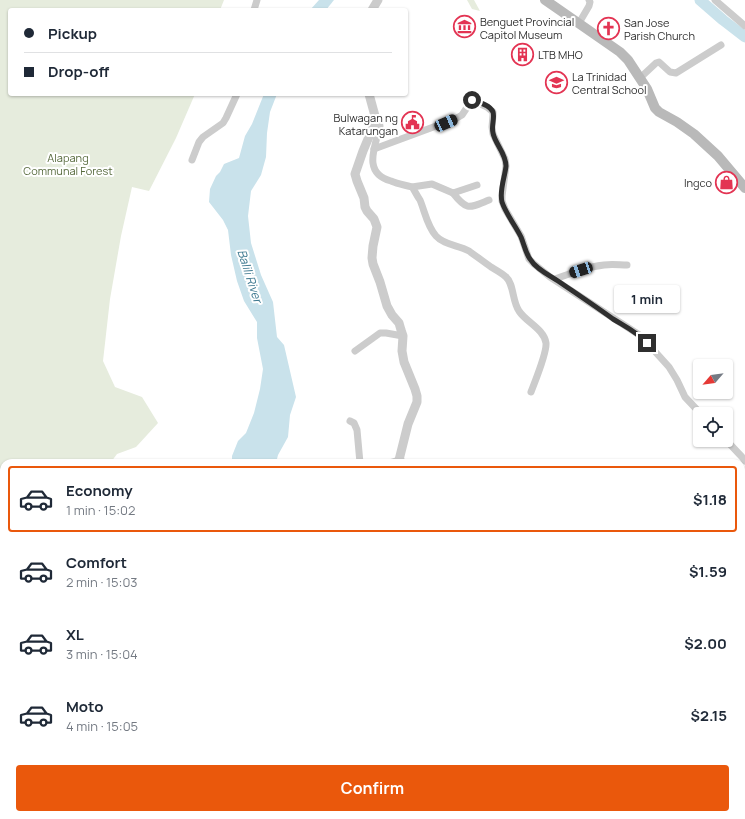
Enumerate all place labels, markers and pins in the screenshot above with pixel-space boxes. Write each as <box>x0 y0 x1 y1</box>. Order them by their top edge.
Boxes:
museum icon: Benguet Provincial Capitol Museum <box>452 14 478 40</box>
place label: Benguet Provincial Capitol Museum <box>480 14 574 42</box>
church icon: San Jose Parish Church <box>595 15 621 41</box>
place label: San Jose Parish Church <box>624 15 695 43</box>
building icon: LTB MHO <box>510 41 536 67</box>
place label: LTB MHO <box>538 47 583 62</box>
school or university icon: La Trinidad Central School <box>544 69 570 95</box>
place label: La Trinidad Central School <box>572 69 647 97</box>
place label: Bulwagan ng Katarungan <box>334 110 398 138</box>
public building icon: Bulwagan ng Katarungan <box>400 110 426 136</box>
shop icon: Ingco <box>714 169 740 195</box>
place label: Ingco <box>684 175 712 190</box>

